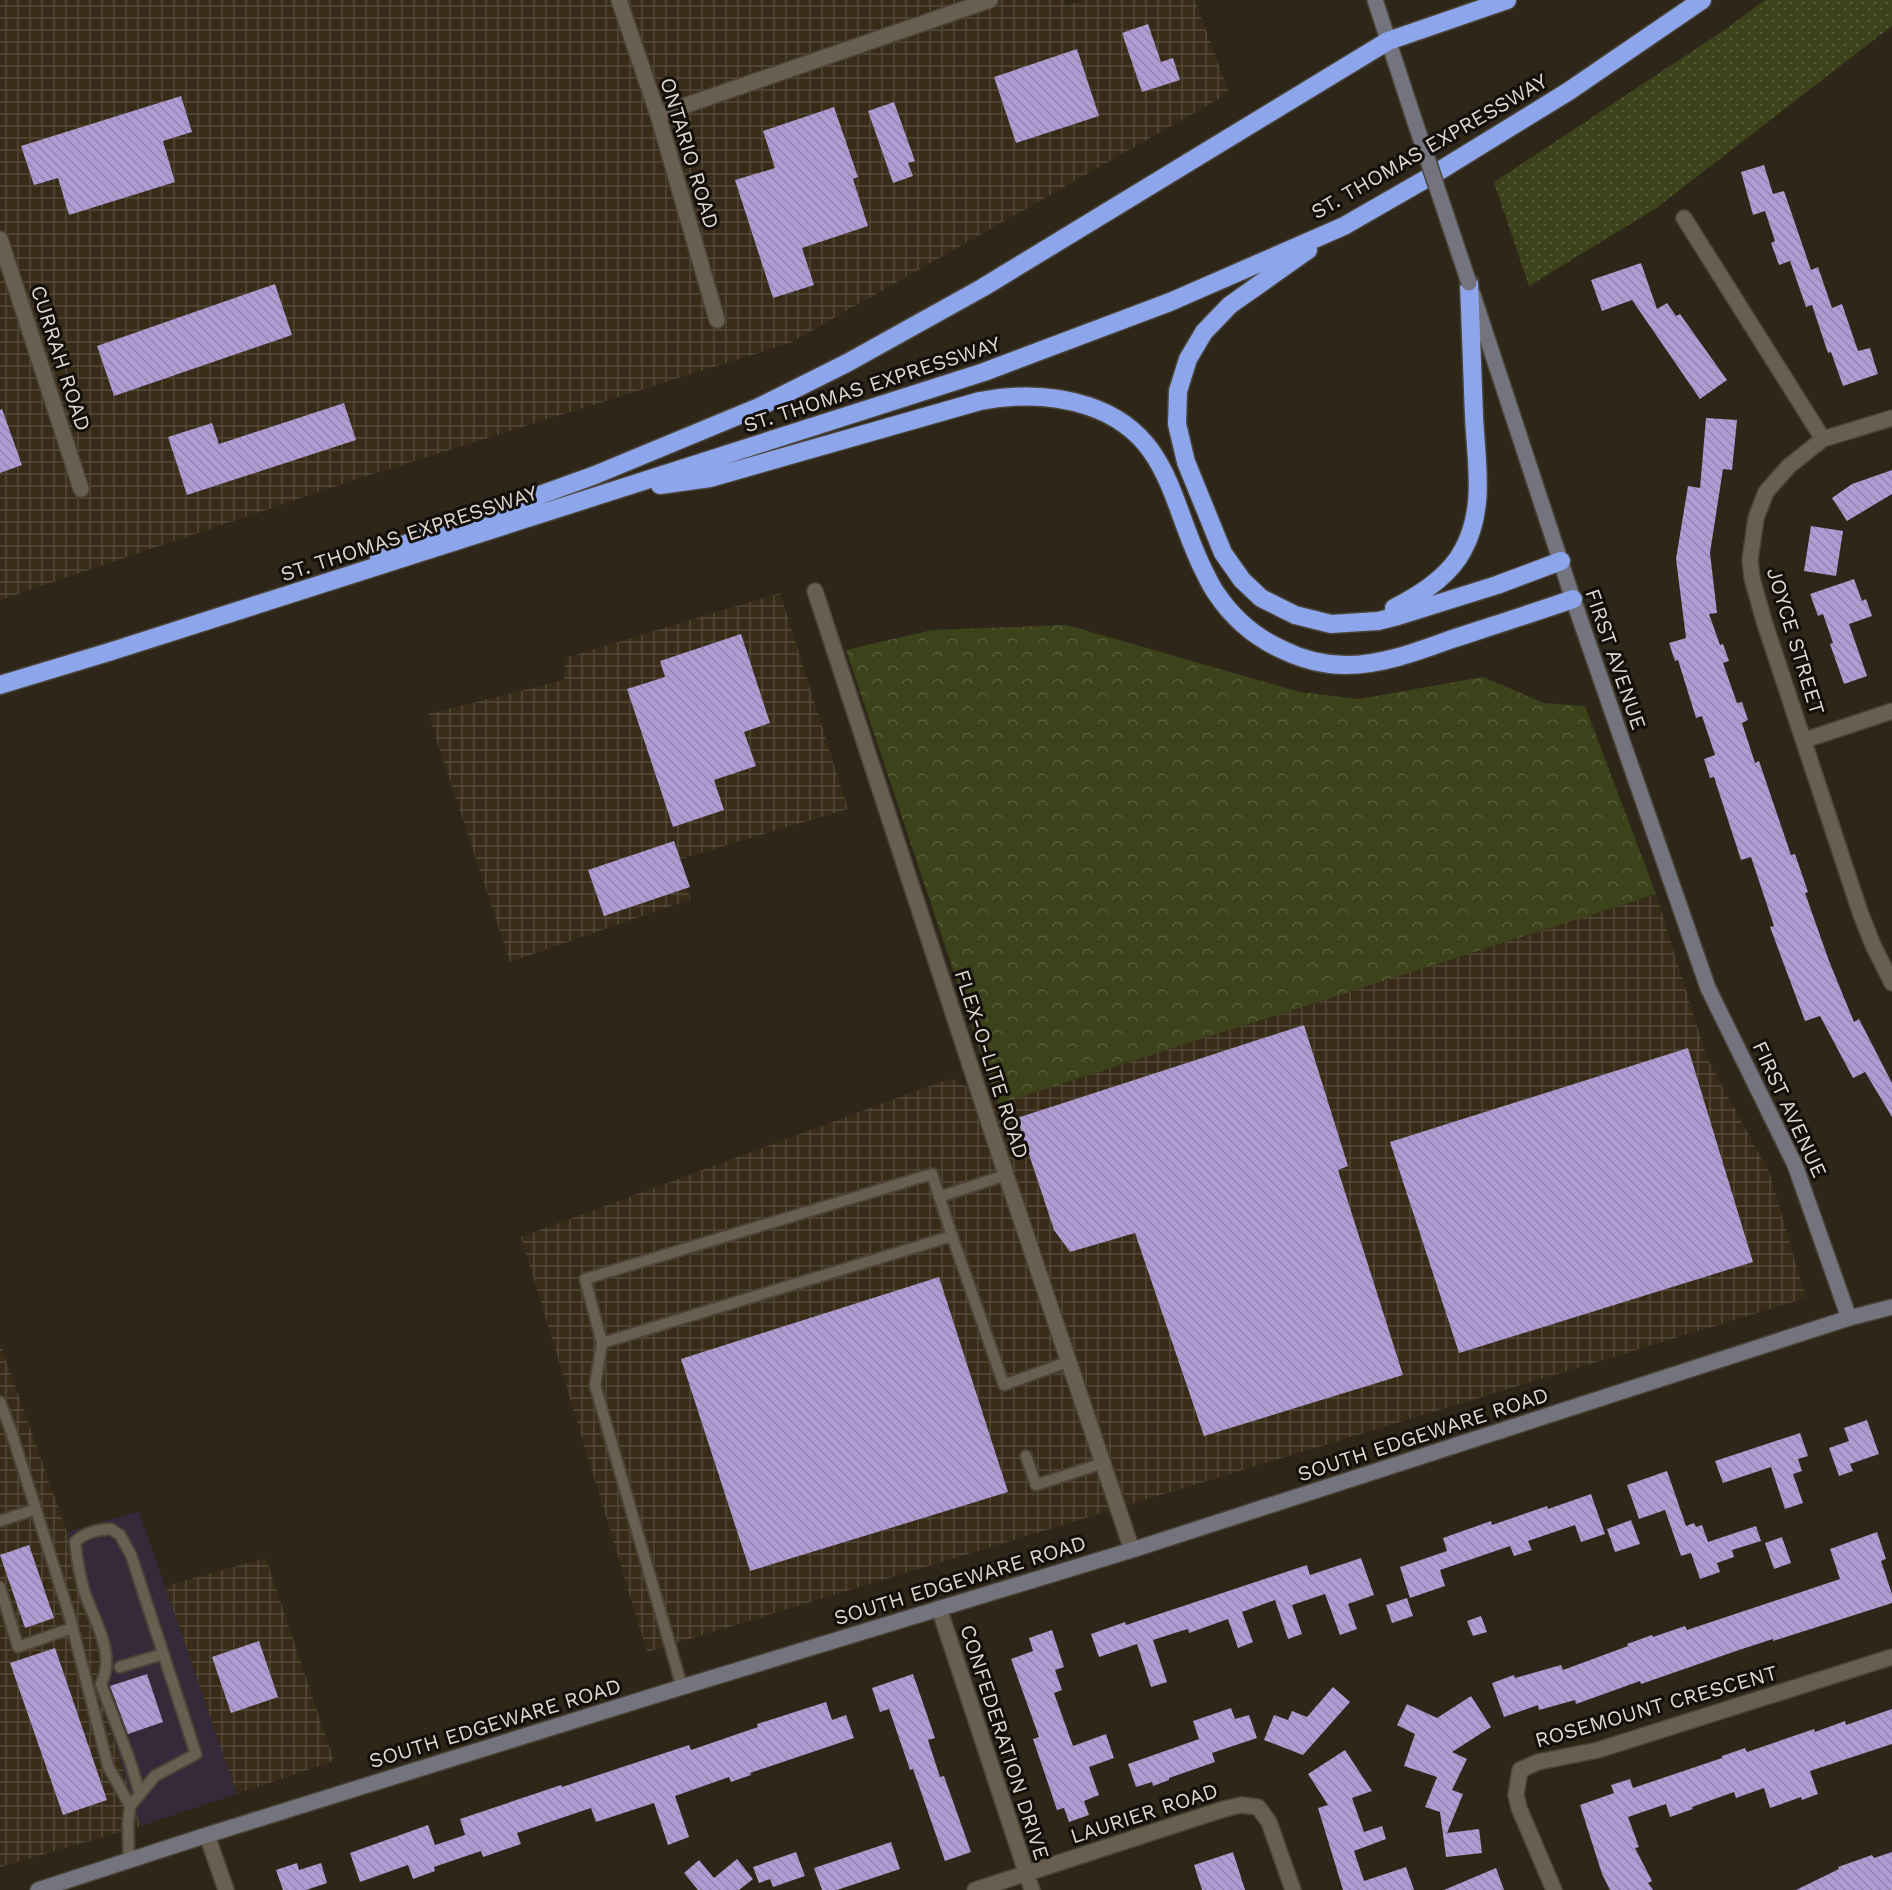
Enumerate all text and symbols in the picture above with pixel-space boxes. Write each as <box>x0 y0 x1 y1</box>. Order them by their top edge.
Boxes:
street label: ST. THOMAS EXPRESSWAY <box>1306 68 1552 224</box>
street label: ONTARIO ROAD <box>655 74 725 232</box>
street label: CURRAH ROAD <box>26 282 96 434</box>
street label: ST. THOMAS EXPRESSWAY <box>740 331 1004 437</box>
street label: ST. THOMAS EXPRESSWAY <box>277 480 541 586</box>
street label: JOYCE STREET <box>1762 564 1830 718</box>
street label: FIRST AVENUE <box>1580 585 1652 733</box>
street label: FLEX-O-LITE ROAD <box>950 966 1034 1162</box>
street label: FIRST AVENUE <box>1747 1037 1833 1181</box>
street label: SOUTH EDGEWARE ROAD <box>1294 1382 1552 1486</box>
street label: SOUTH EDGEWARE ROAD <box>831 1530 1089 1630</box>
street label: CONFEDERATION DRIVE <box>955 1621 1055 1863</box>
street label: ROSEMOUNT CRESCENT <box>1532 1659 1780 1753</box>
street label: SOUTH EDGEWARE ROAD <box>366 1673 624 1773</box>
street label: LAURIER ROAD <box>1067 1777 1221 1849</box>

